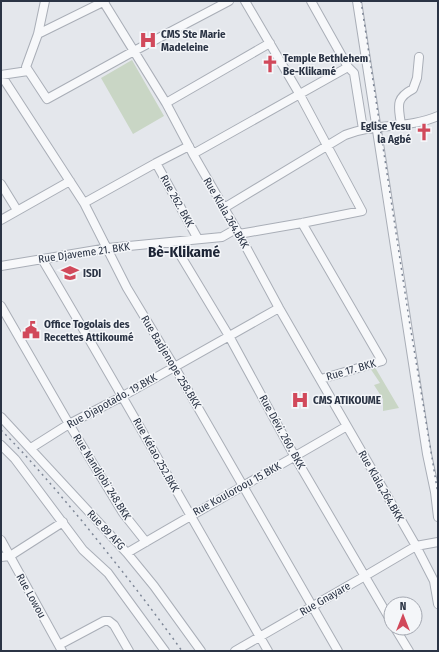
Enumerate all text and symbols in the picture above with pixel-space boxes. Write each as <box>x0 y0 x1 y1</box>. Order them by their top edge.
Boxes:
place label: CMS Ste Marie Madeleine <box>161 28 226 54</box>
hospital icon: CMS Ste Marie Madeleine <box>138 30 158 50</box>
place label: Temple Bethlehem Be-Klikamé <box>283 52 368 78</box>
church icon: Temple Bethlehem Be-Klikamé <box>260 54 280 74</box>
place label: Eglise Yesu la Agbé <box>361 120 411 146</box>
church icon: Eglise Yesu la Agbé <box>414 122 434 142</box>
street label: Rue 262. BKK <box>157 173 197 229</box>
street label: Rue Klala.264.BKK <box>200 175 252 251</box>
street label: Rue Djaveme 21. BKK <box>37 240 131 266</box>
district label: Bè-Klikamé <box>148 243 221 261</box>
school or university icon: ISDI <box>60 263 80 283</box>
place label: ISDI <box>83 267 101 280</box>
street label: Rue Badjenope 258.BKK <box>138 313 204 411</box>
place label: Office Togolais des Recettes Attikoumé <box>44 318 134 344</box>
public building icon: Office Togolais des Recettes Attikoumé <box>21 320 41 340</box>
street label: Rue 17. BKK <box>325 357 378 383</box>
street label: Rue Djapotado. 19.BKK <box>65 371 159 431</box>
hospital icon: CMS ATIKOUME <box>290 390 310 410</box>
street label: Rue Dévi. 260. BKK <box>256 393 308 471</box>
place label: CMS ATIKOUME <box>313 394 381 407</box>
street label: Rue Kétao 252.BKK <box>130 416 182 495</box>
street label: Rue Nandjobi 248.BKK <box>70 432 134 522</box>
street label: Rue Klala,264.BKK <box>355 448 407 524</box>
street label: Rue Kouloroou 15 BKK <box>191 459 283 519</box>
street label: Rue 89 AFG <box>84 507 128 553</box>
street label: Rue Lowou <box>13 571 49 621</box>
street label: Rue Gnayare <box>297 579 353 619</box>
north arrow <box>383 596 423 636</box>
text: N <box>400 600 406 613</box>

